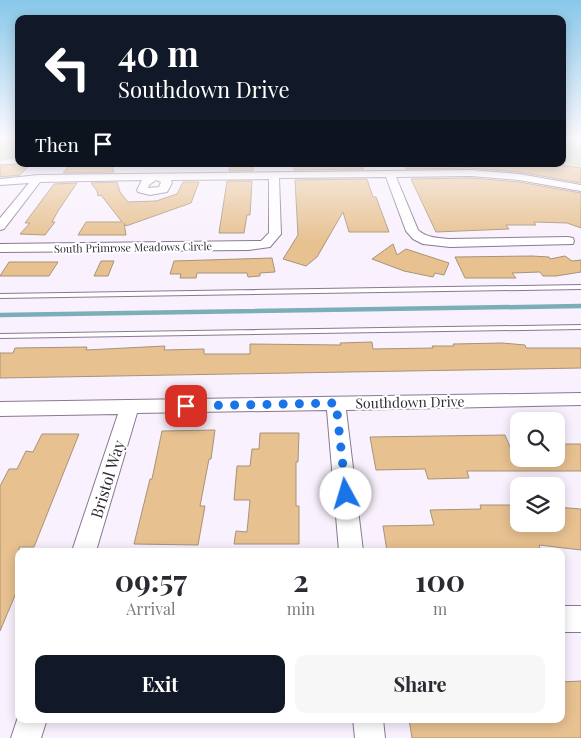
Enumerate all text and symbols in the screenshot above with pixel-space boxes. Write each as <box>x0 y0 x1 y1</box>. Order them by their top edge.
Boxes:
text: 40 m <box>118 29 199 76</box>
icon: left <box>35 35 100 100</box>
text: Southdown Drive <box>118 74 290 104</box>
icon: arrive <box>89 130 117 158</box>
text: Then <box>35 131 79 157</box>
street label: South Primrose Meadows Circle <box>54 238 213 256</box>
pin <box>165 385 207 427</box>
icon: arrive <box>172 392 200 420</box>
street label: Southdown Drive <box>355 392 465 412</box>
map controls <box>510 412 565 532</box>
button: search <box>510 412 565 467</box>
street label: Bristol Way <box>85 437 129 521</box>
position arrow <box>319 467 371 519</box>
button: layers <box>510 477 565 532</box>
text: 09:57 <box>115 560 187 600</box>
text: 2 <box>293 560 309 600</box>
text: 100 <box>415 560 465 600</box>
text: Arrival <box>126 598 175 619</box>
text: min <box>287 598 315 619</box>
text: m <box>433 598 447 619</box>
button: Exit <box>35 655 285 713</box>
button: Share <box>295 655 545 713</box>

